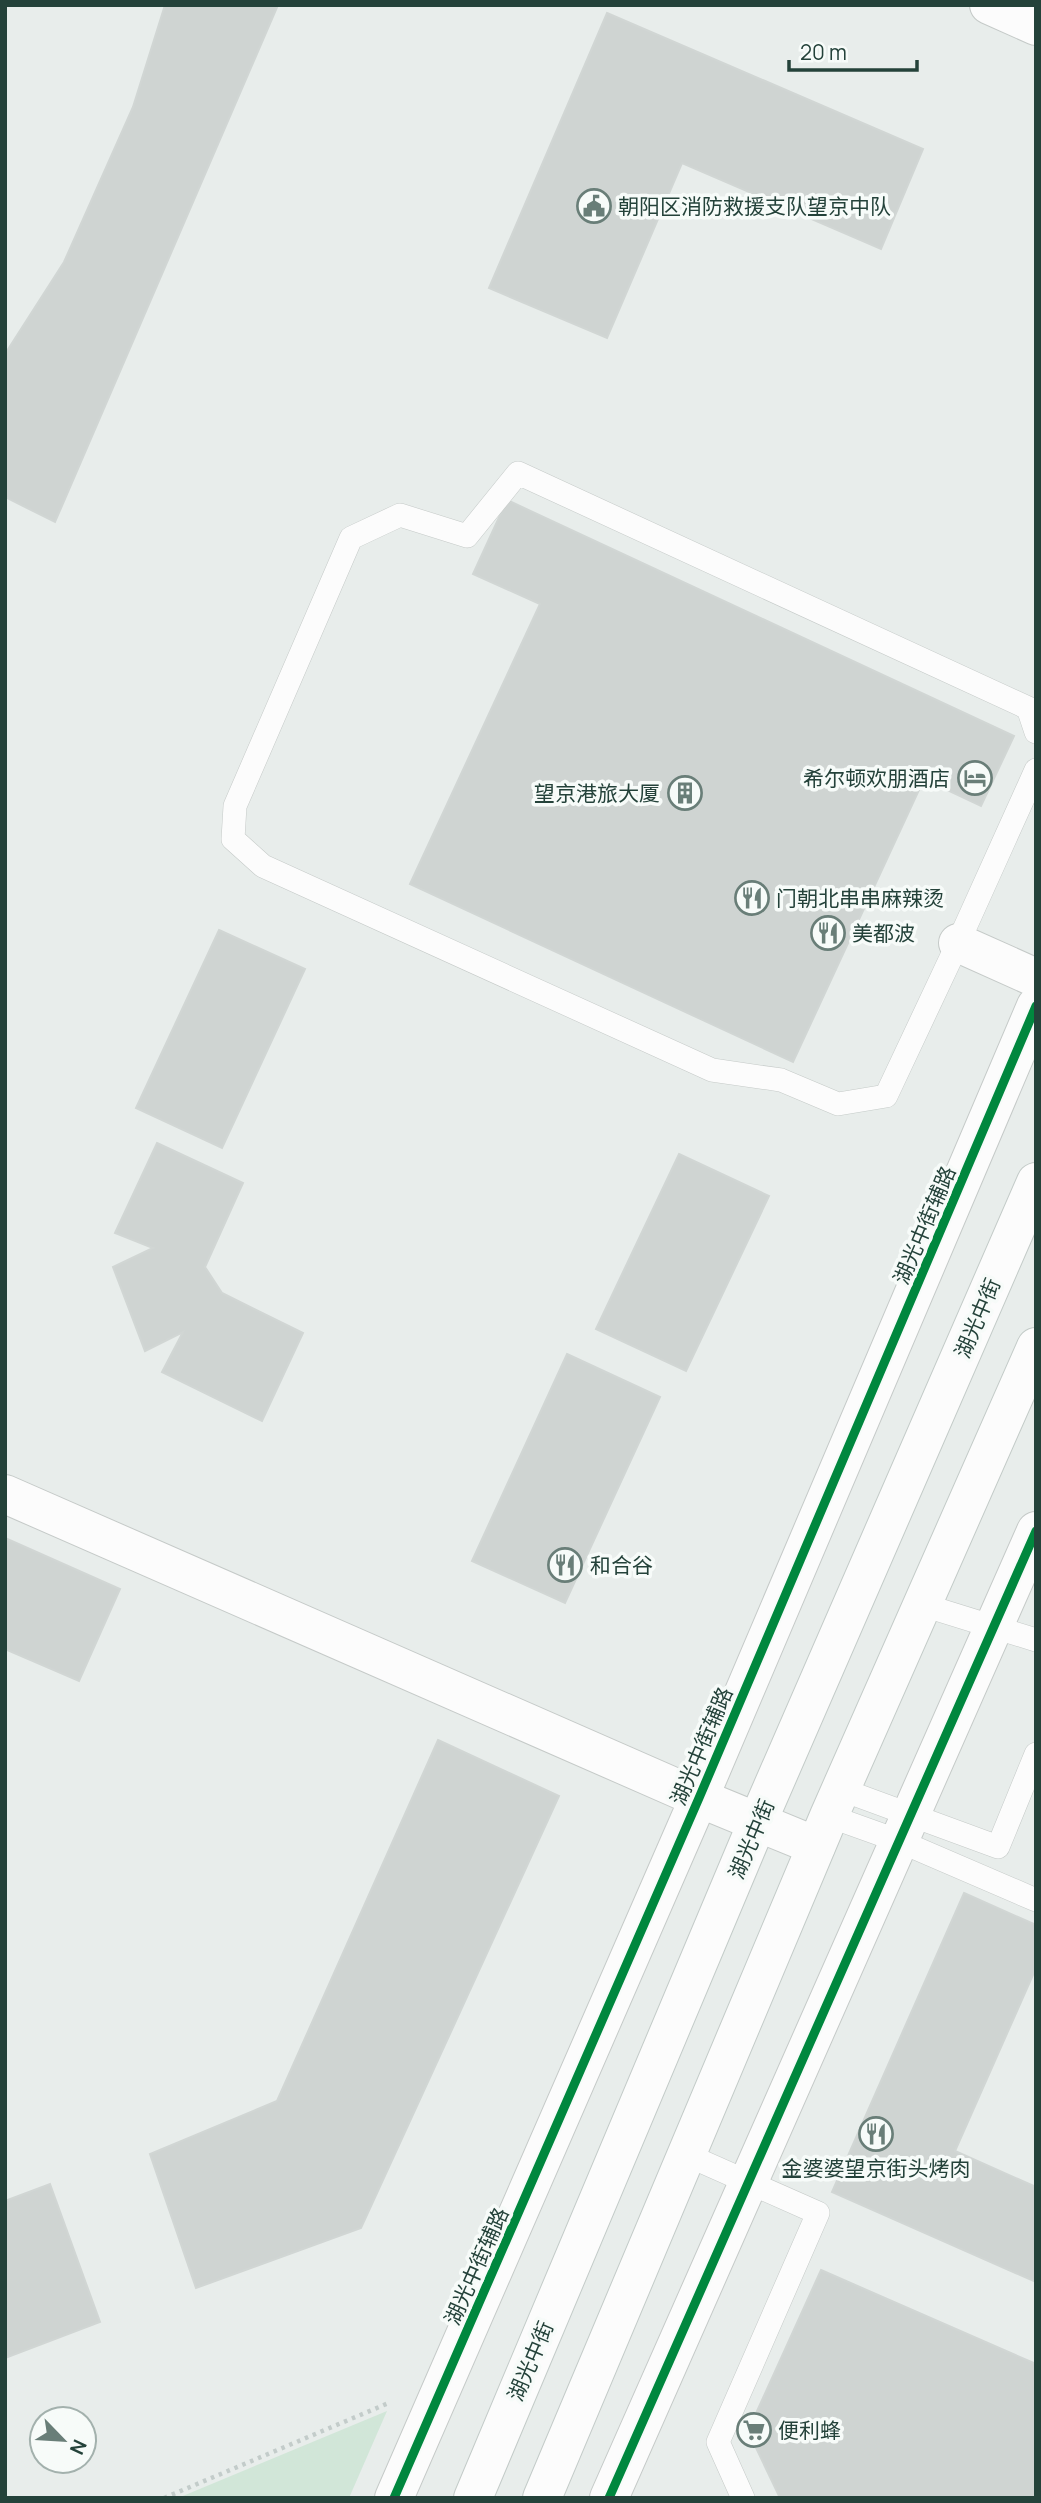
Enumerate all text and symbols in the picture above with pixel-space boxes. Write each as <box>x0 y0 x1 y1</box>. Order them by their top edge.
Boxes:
scale bar <box>789 28 917 72</box>
text: 20 m <box>800 38 847 66</box>
public building icon: 朝阳区消防救援支队望京中队 <box>575 187 613 225</box>
place label: 朝阳区消防救援支队望京中队 <box>618 192 891 220</box>
hotel icon: 希尔顿欢朋酒店 <box>956 759 994 797</box>
place label: 希尔顿欢朋酒店 <box>803 764 950 792</box>
building icon: 望京港旅大厦 <box>666 774 704 812</box>
place label: 望京港旅大厦 <box>534 779 660 807</box>
restaurant icon: 门朝北串串麻辣烫 <box>733 879 771 917</box>
place label: 门朝北串串麻辣烫 <box>776 884 944 912</box>
restaurant icon: 美都波 <box>809 914 847 952</box>
place label: 美都波 <box>852 919 915 947</box>
street label: 湖光中街辅路 <box>886 1162 962 1288</box>
street label: 湖光中街 <box>948 1274 1006 1362</box>
restaurant icon: 和合谷 <box>546 1546 584 1584</box>
place label: 和合谷 <box>590 1551 653 1579</box>
street label: 湖光中街辅路 <box>663 1683 739 1809</box>
street label: 湖光中街 <box>722 1795 780 1883</box>
restaurant icon: 金婆婆望京街头烤肉 <box>857 2115 895 2153</box>
place label: 金婆婆望京街头烤肉 <box>782 2154 971 2182</box>
street label: 湖光中街辅路 <box>438 2203 514 2329</box>
street label: 湖光中街 <box>501 2317 559 2405</box>
north arrow <box>28 2405 98 2475</box>
supermarket icon: 便利蜂 <box>735 2411 773 2449</box>
place label: 便利蜂 <box>778 2416 841 2444</box>
text: N <box>64 2436 93 2459</box>

